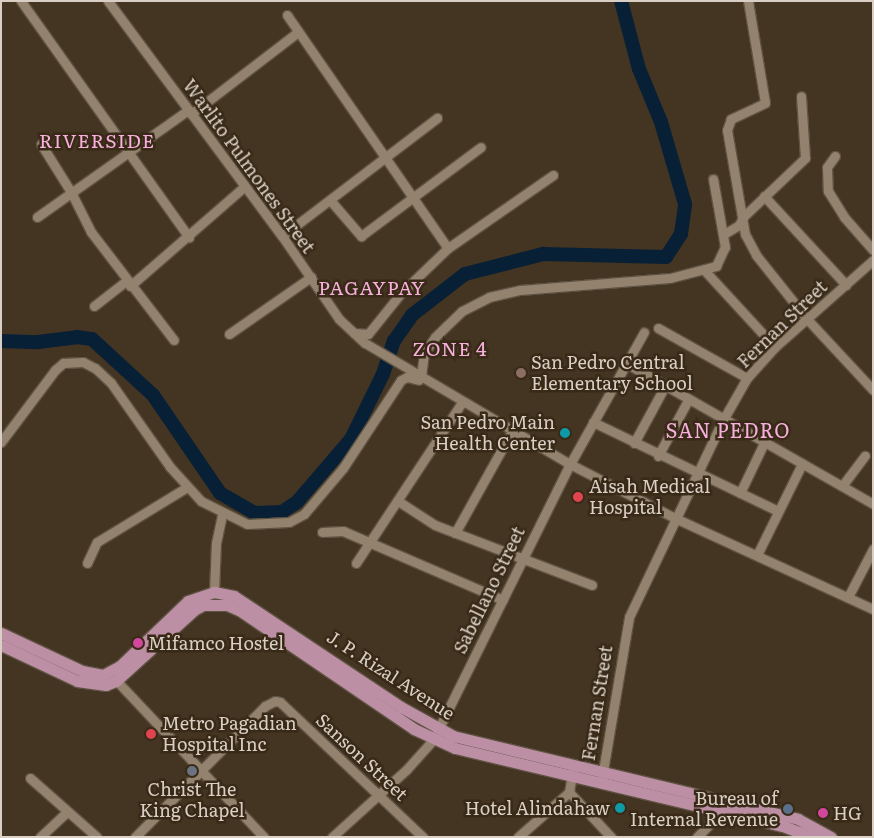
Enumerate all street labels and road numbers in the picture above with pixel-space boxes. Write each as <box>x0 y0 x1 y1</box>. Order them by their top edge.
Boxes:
street label: Warlito Pulmones Street <box>179 75 319 257</box>
street label: Fernan Street <box>733 276 831 372</box>
street label: Sabellano Street <box>449 523 529 657</box>
street label: J. P. Rizal Avenue <box>323 626 459 724</box>
street label: Fernan Street <box>577 644 617 762</box>
street label: Sanson Street <box>312 709 412 805</box>

